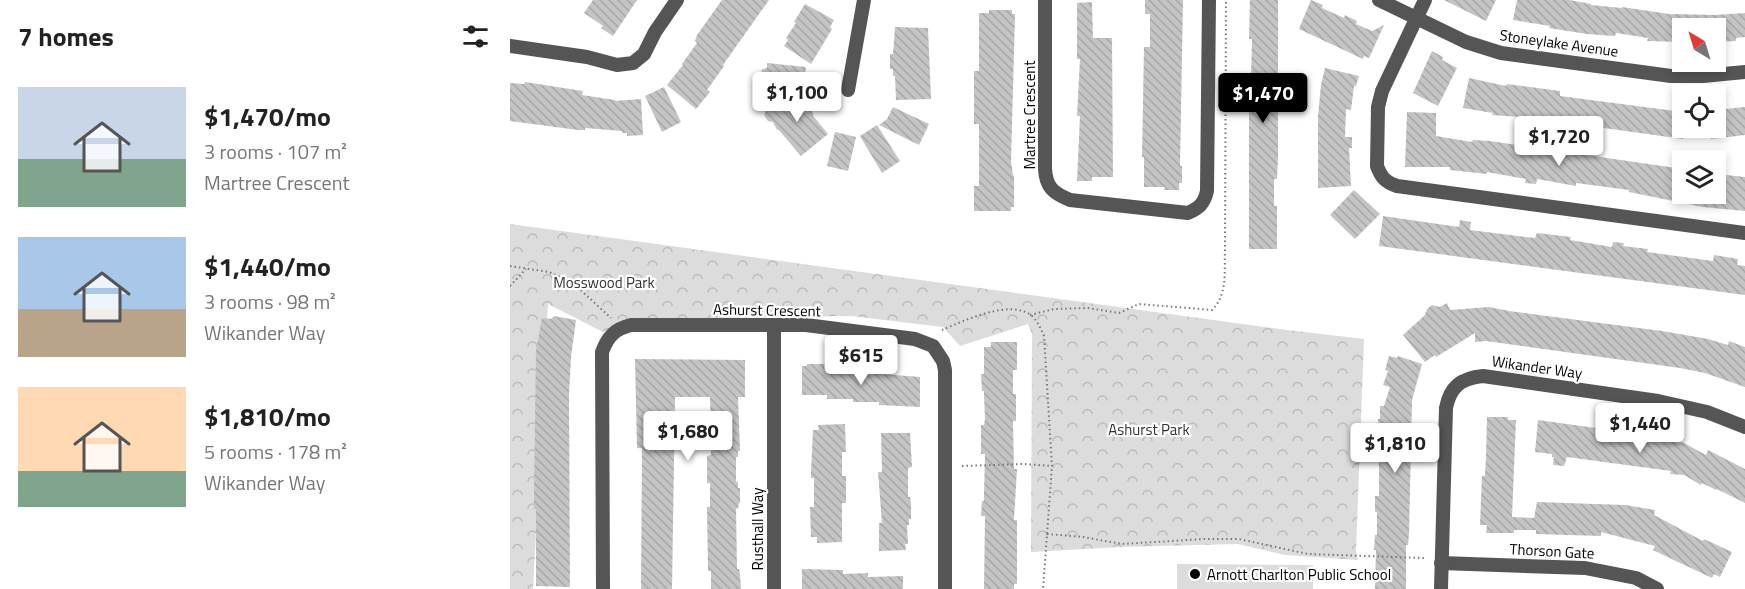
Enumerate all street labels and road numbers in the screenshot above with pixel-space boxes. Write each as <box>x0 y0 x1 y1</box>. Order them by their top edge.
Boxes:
street label: Stoneylake Avenue <box>1498 23 1620 63</box>
street label: Martree Crescent <box>1018 60 1041 170</box>
street label: Ashurst Crescent <box>713 298 822 322</box>
street label: Wikander Way <box>1490 349 1584 385</box>
street label: Rusthall Way <box>746 488 769 570</box>
street label: Thorson Gate <box>1509 537 1595 565</box>

